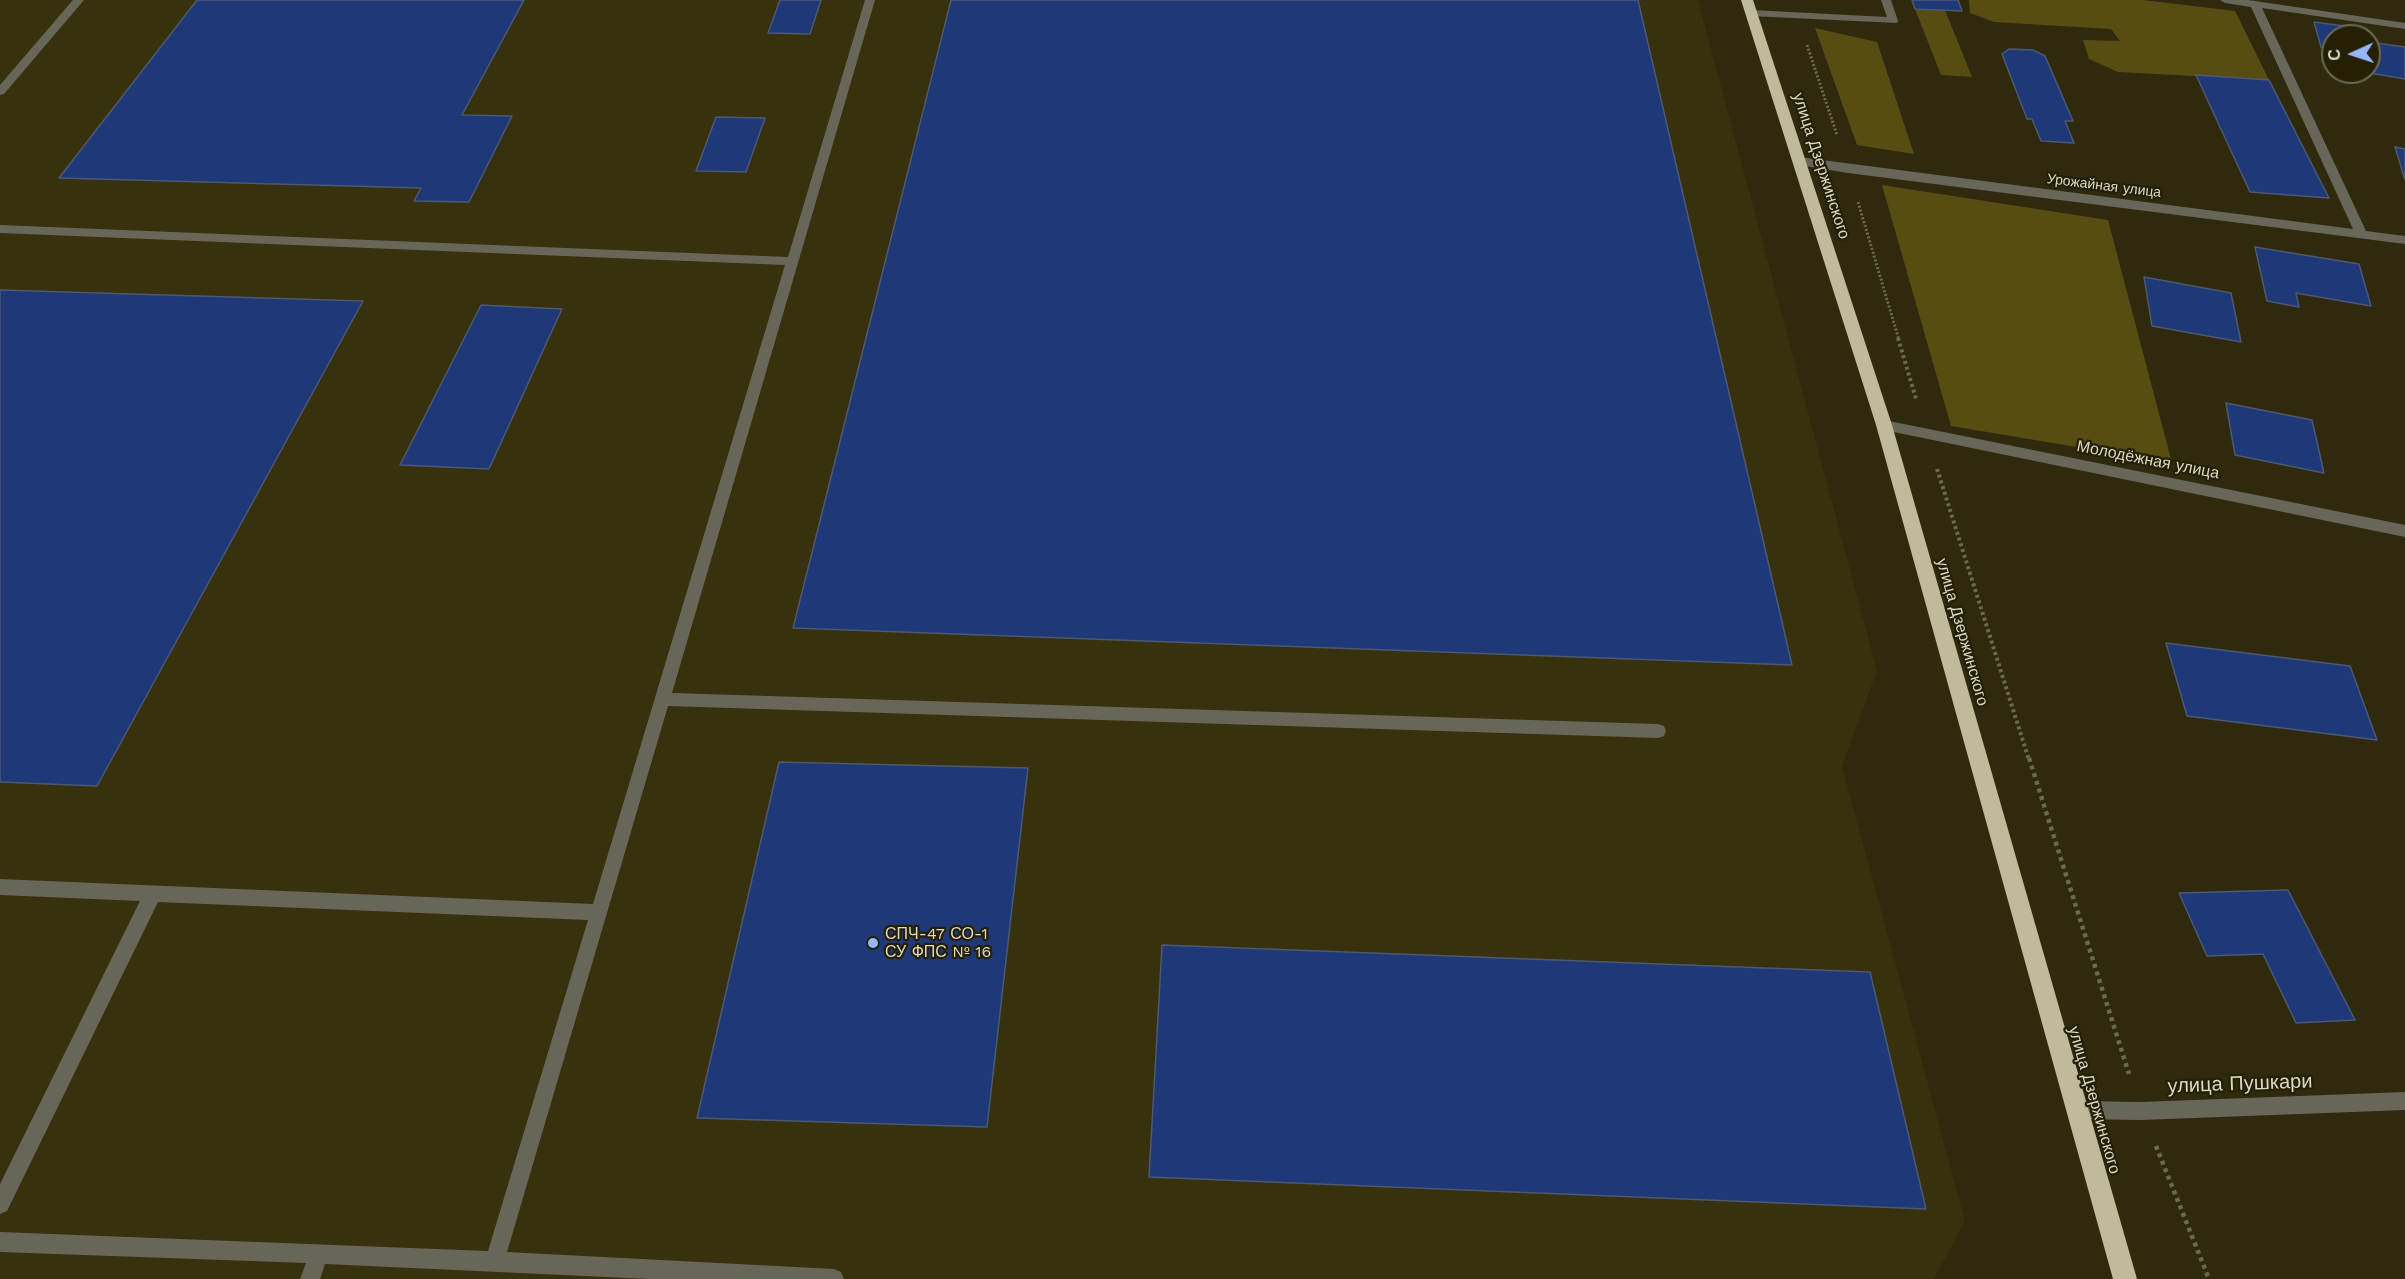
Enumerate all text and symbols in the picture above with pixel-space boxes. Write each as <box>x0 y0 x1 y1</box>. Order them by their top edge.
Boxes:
north arrow <box>2321 24 2381 84</box>
text: С <box>2325 49 2344 61</box>
street label: улица Дзержинского <box>1788 90 1854 242</box>
street label: Урожайная улица <box>2046 171 2162 201</box>
street label: Молодёжная улица <box>2075 437 2221 483</box>
street label: улица Дзержинского <box>1932 556 1992 708</box>
place label: СПЧ-47 СО-1 СУ ФПС № 16 <box>885 924 991 962</box>
marker: СПЧ-47 СО-1 СУ ФПС № 16 <box>866 936 880 950</box>
street label: улица Дзержинского <box>2064 1024 2124 1176</box>
street label: улица Пушкари <box>2167 1069 2313 1099</box>

